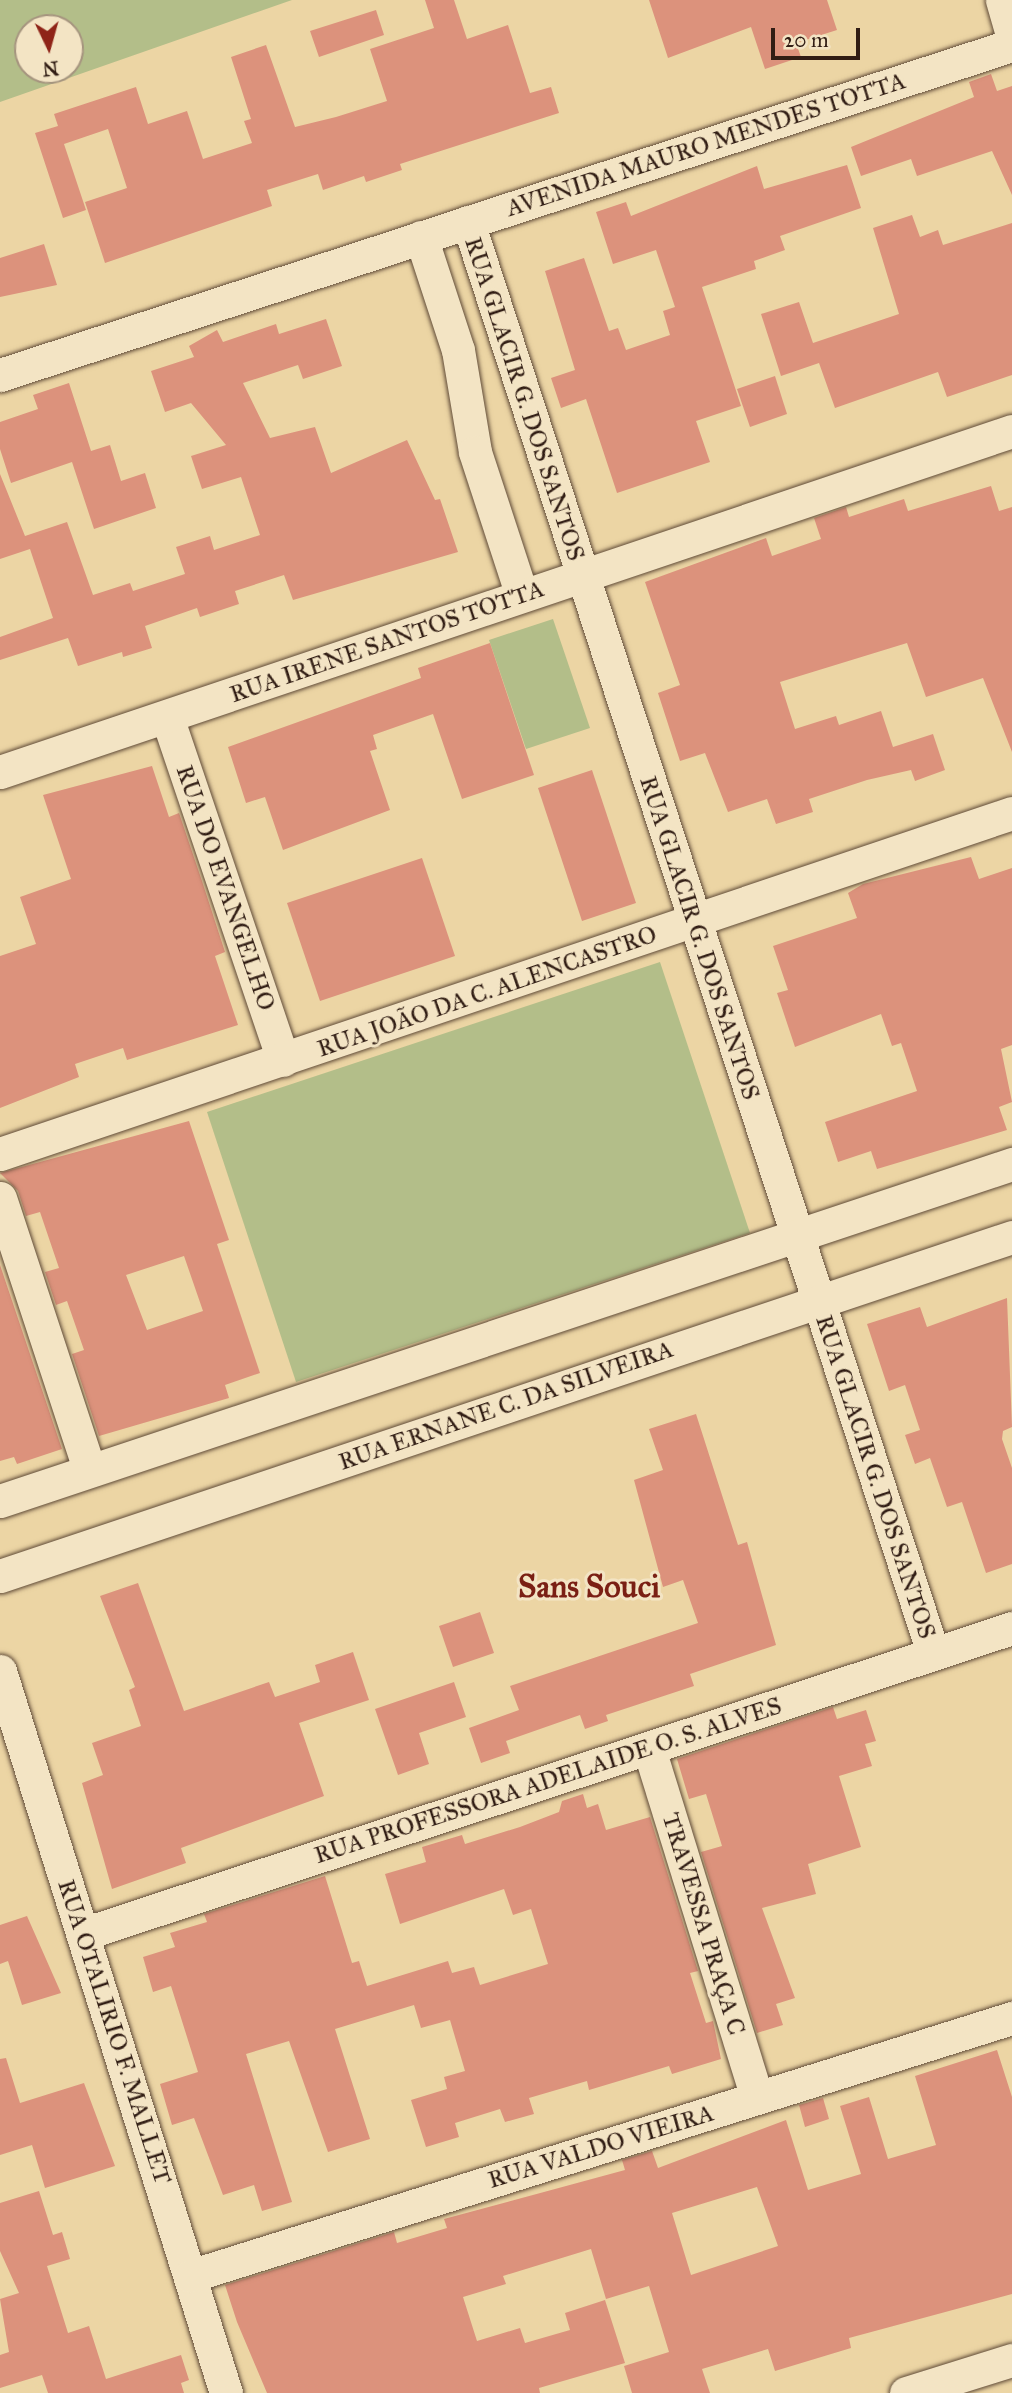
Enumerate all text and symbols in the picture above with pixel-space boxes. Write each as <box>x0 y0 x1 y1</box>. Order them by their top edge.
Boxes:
north arrow <box>14 14 84 84</box>
scale bar <box>774 14 863 58</box>
text: 20 m <box>784 27 829 53</box>
text: N <box>42 56 60 81</box>
street label: AVENIDA MAURO MENDES TOTTA <box>503 67 909 223</box>
street label: RUA GLACIR G. DOS SANTOS <box>458 234 590 564</box>
street label: RUA IRENE SANTOS TOTTA <box>226 575 548 709</box>
street label: RUA DO EVANGELHO <box>169 762 281 1014</box>
street label: RUA GLACIR G. DOS SANTOS <box>633 773 765 1103</box>
street label: RUA JOÃO DA C. ALENCASTRO <box>314 920 660 1064</box>
street label: RUA GLACIR G. DOS SANTOS <box>809 1312 941 1642</box>
street label: RUA ERNANE C. DA SILVEIRA <box>335 1335 677 1477</box>
district label: Sans Souci <box>518 1568 660 1606</box>
street label: RUA PROFESSORA ADELAIDE O. S. ALVES <box>311 1692 785 1870</box>
street label: TRAVESSA PRAÇA C <box>655 1809 751 2039</box>
street label: RUA OTALIRIO F. MALLET <box>51 1876 177 2188</box>
street label: RUA VALDO VIEIRA <box>485 2099 717 2195</box>

